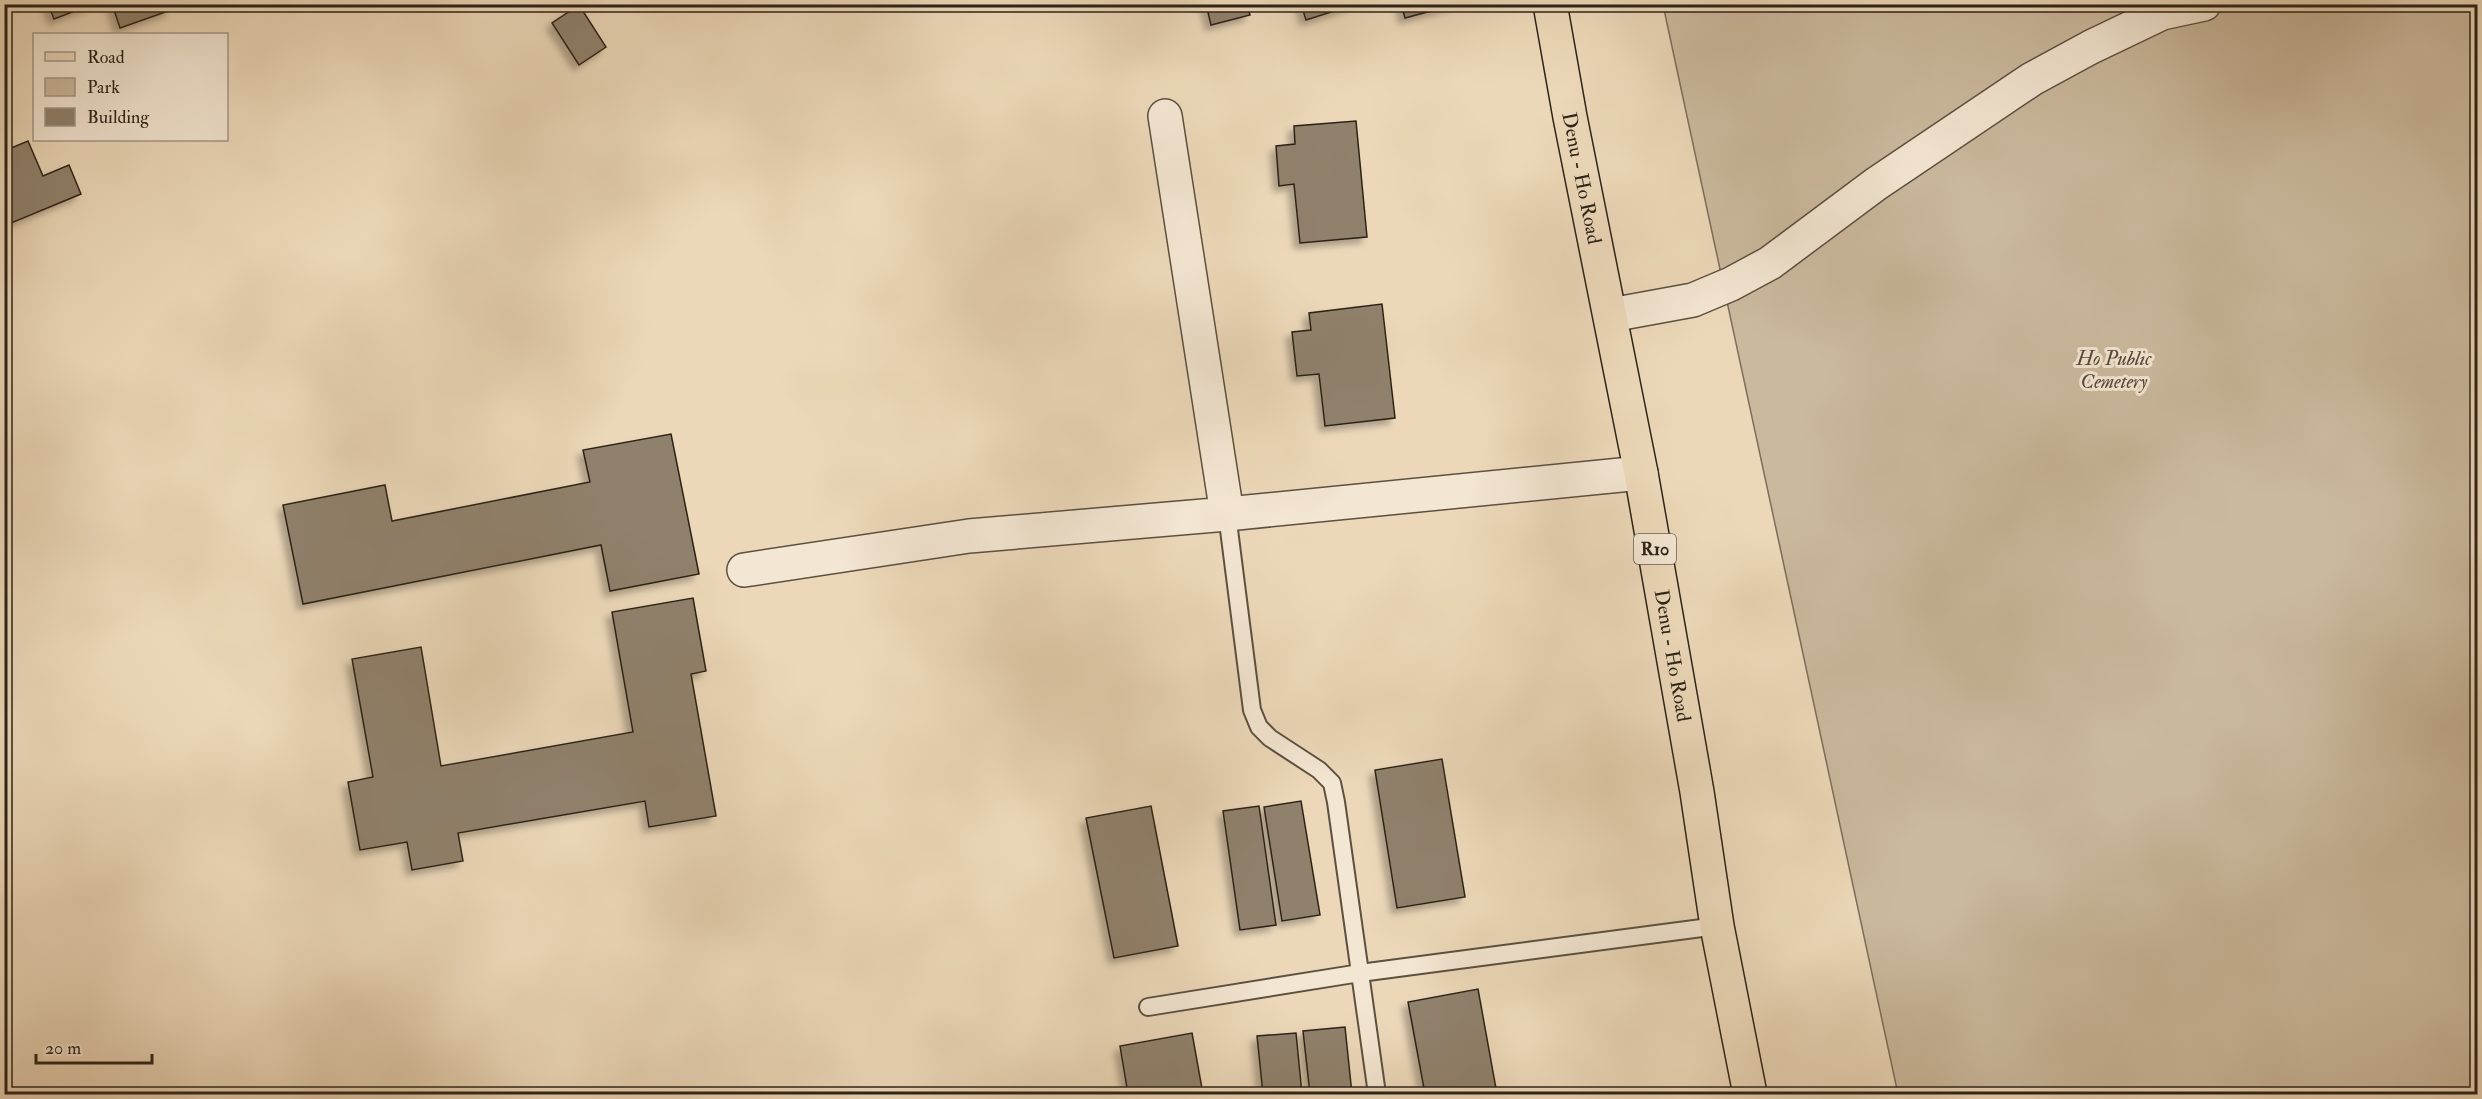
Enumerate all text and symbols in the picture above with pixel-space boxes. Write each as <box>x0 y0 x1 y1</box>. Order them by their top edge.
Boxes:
legend <box>33 33 228 141</box>
text: Road <box>87 46 125 69</box>
text: Park <box>87 76 120 99</box>
text: Building <box>87 106 150 129</box>
street label: Denu - Ho Road <box>1557 110 1608 246</box>
park label: Ho Public Cemetery <box>2076 346 2152 394</box>
road number: R10 <box>1634 534 1676 564</box>
street label: Denu - Ho Road <box>1649 587 1697 724</box>
scale bar <box>36 1027 152 1065</box>
text: 20 m <box>45 1037 81 1060</box>

